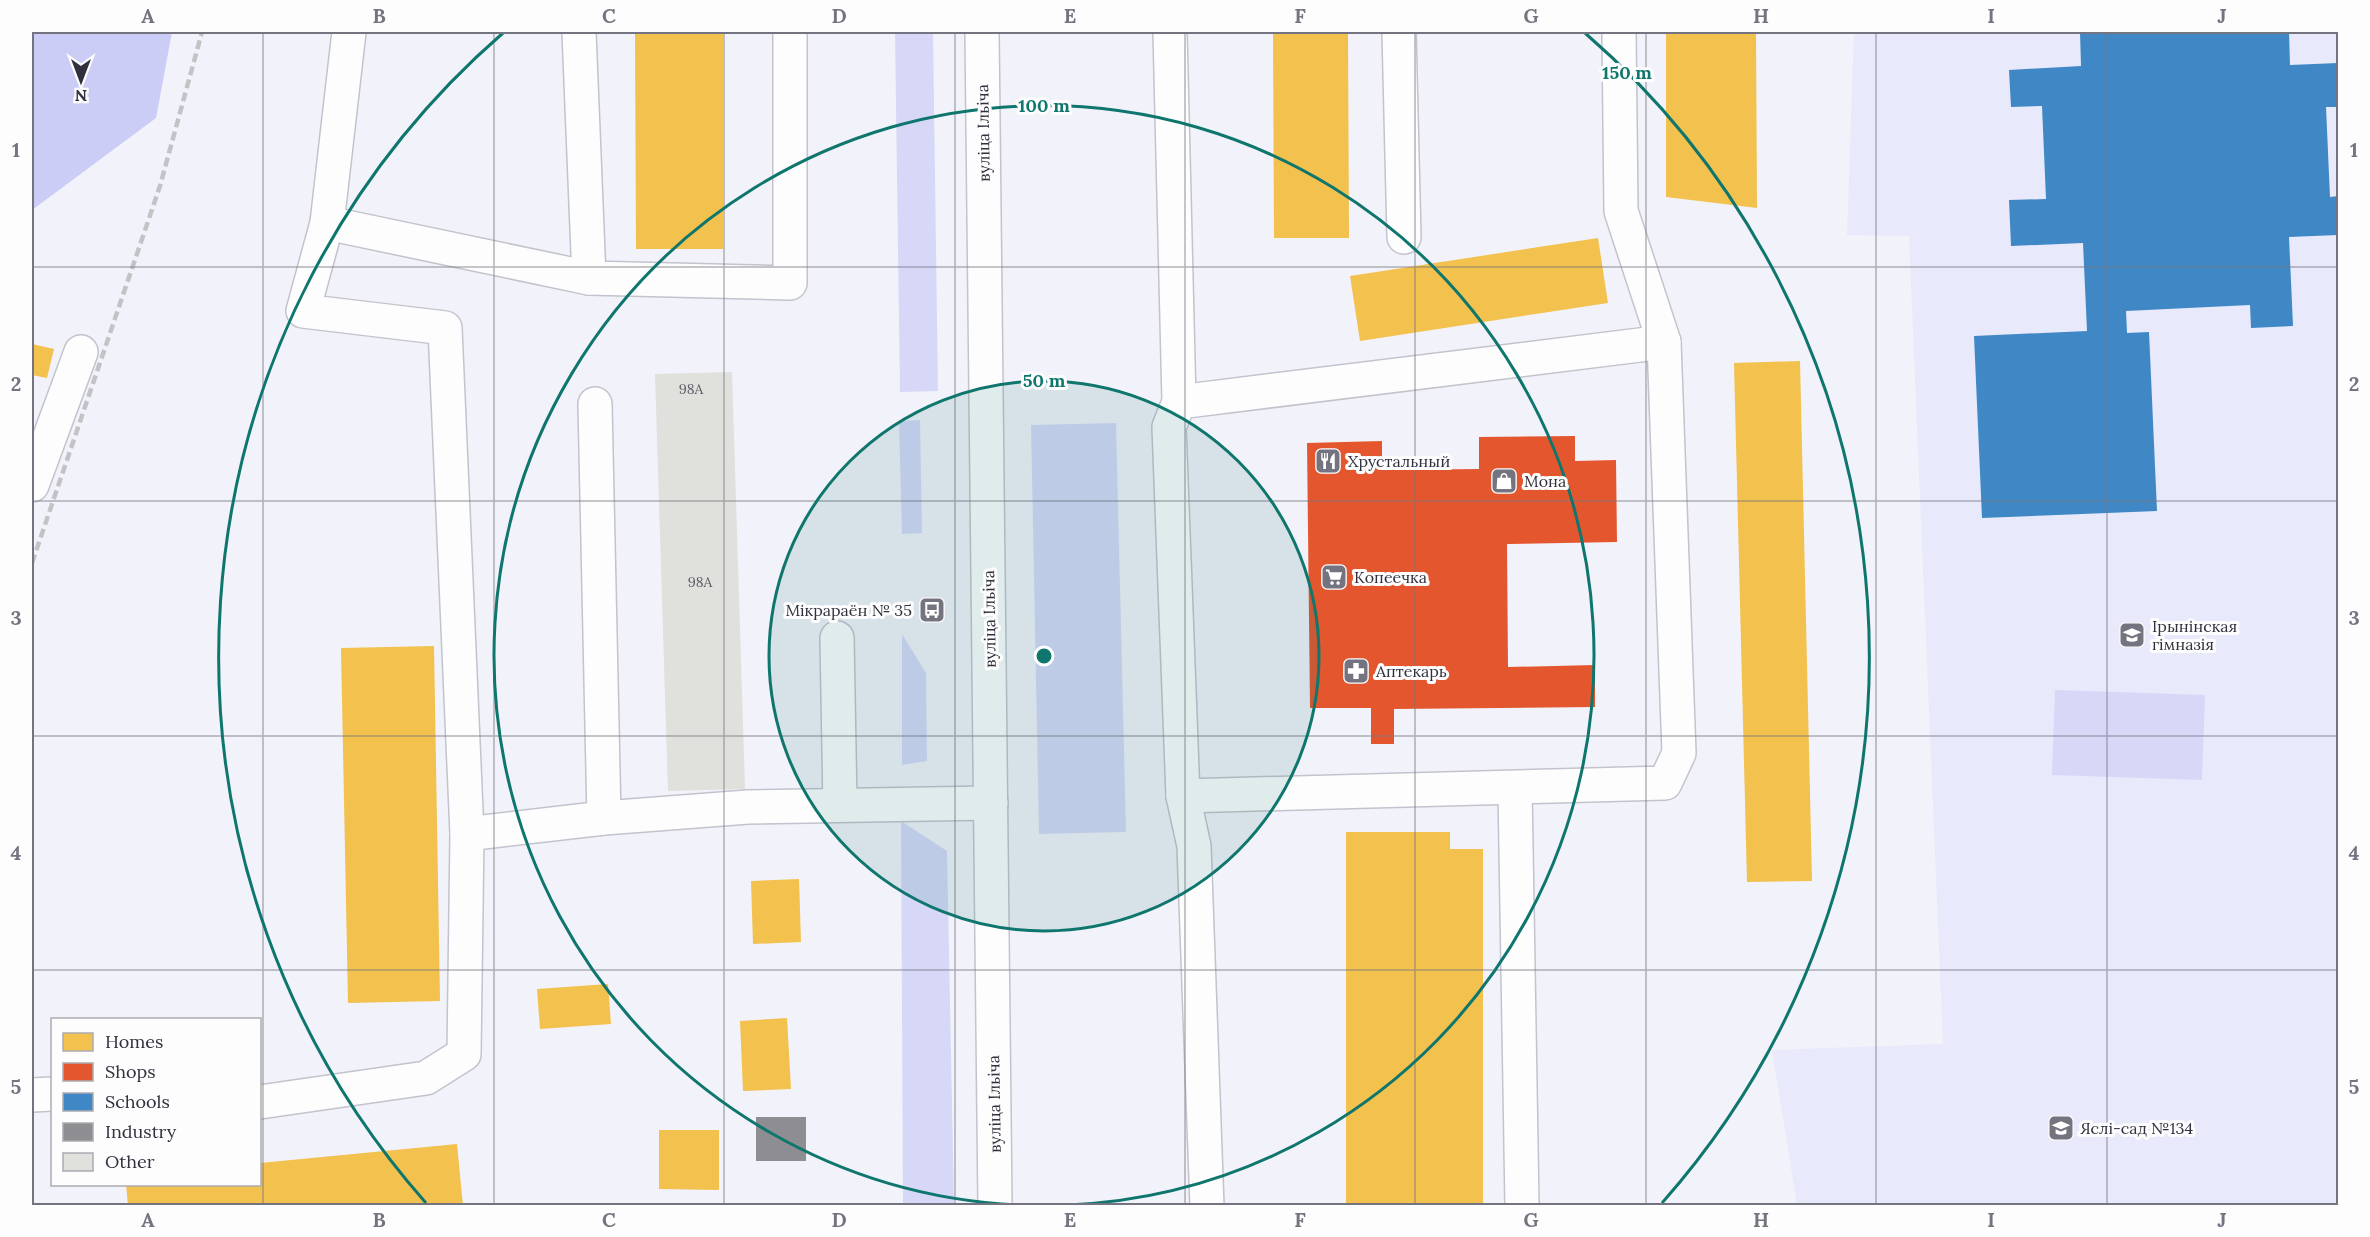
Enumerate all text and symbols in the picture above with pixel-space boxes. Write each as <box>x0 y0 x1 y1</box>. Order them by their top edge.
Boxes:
text: A <box>141 3 155 28</box>
text: B <box>372 3 386 28</box>
text: C <box>602 3 616 28</box>
text: D <box>831 3 847 28</box>
text: E <box>1064 3 1076 28</box>
text: F <box>1294 3 1306 28</box>
text: G <box>1523 3 1539 28</box>
text: H <box>1753 3 1769 28</box>
text: I <box>1987 3 1995 28</box>
text: J <box>2217 3 2227 28</box>
north arrow <box>51 51 111 111</box>
text: 150 m <box>1602 61 1652 84</box>
street label: вуліца Ільіча <box>972 84 994 182</box>
text: N <box>75 86 87 106</box>
text: 100 m <box>1018 94 1070 117</box>
text: 1 <box>12 137 20 162</box>
text: 1 <box>2350 137 2358 162</box>
text: 50 m <box>1023 369 1066 392</box>
text: 2 <box>11 371 21 396</box>
text: 2 <box>2349 371 2359 396</box>
house number: 98А <box>679 380 704 398</box>
restaurant icon: Хрустальный <box>1313 446 1343 476</box>
place label: Хрустальный <box>1348 451 1450 471</box>
shop icon: Мона <box>1489 466 1519 496</box>
place label: Мона <box>1524 471 1566 491</box>
supermarket icon: Копеечка <box>1319 562 1349 592</box>
place label: Копеечка <box>1354 567 1427 587</box>
street label: вуліца Ільіча <box>978 570 1000 668</box>
house number: 98А <box>688 573 713 591</box>
bus stop icon: Мікрараён № 35 <box>917 595 947 625</box>
place label: Мікрараён № 35 <box>785 600 912 620</box>
text: 3 <box>10 605 22 630</box>
text: 3 <box>2348 605 2360 630</box>
place label: Ірынінская гімназія <box>2152 616 2237 654</box>
school or university icon: Ірынінская гімназія <box>2117 620 2147 650</box>
centre of rings <box>1034 646 1054 666</box>
pharmacy icon: Аптекарь <box>1341 656 1371 686</box>
place label: Аптекарь <box>1375 661 1447 681</box>
text: 4 <box>11 840 22 865</box>
text: 4 <box>2349 840 2360 865</box>
legend <box>51 1018 261 1186</box>
text: Homes <box>105 1030 163 1053</box>
street label: вуліца Ільіча <box>983 1055 1005 1153</box>
text: Shops <box>105 1060 156 1083</box>
text: 5 <box>11 1074 22 1099</box>
text: 5 <box>2349 1074 2360 1099</box>
text: Schools <box>105 1090 170 1113</box>
school or university icon: Яслі-сад №134 <box>2046 1113 2076 1143</box>
place label: Яслі-сад №134 <box>2080 1118 2193 1138</box>
text: Industry <box>105 1120 177 1143</box>
text: Other <box>105 1150 155 1173</box>
text: A <box>141 1207 155 1232</box>
text: B <box>372 1207 386 1232</box>
text: C <box>602 1207 616 1232</box>
text: D <box>831 1207 847 1232</box>
text: E <box>1064 1207 1076 1232</box>
text: F <box>1294 1207 1306 1232</box>
text: G <box>1523 1207 1539 1232</box>
text: H <box>1753 1207 1769 1232</box>
text: I <box>1987 1207 1995 1232</box>
text: J <box>2217 1207 2227 1232</box>

